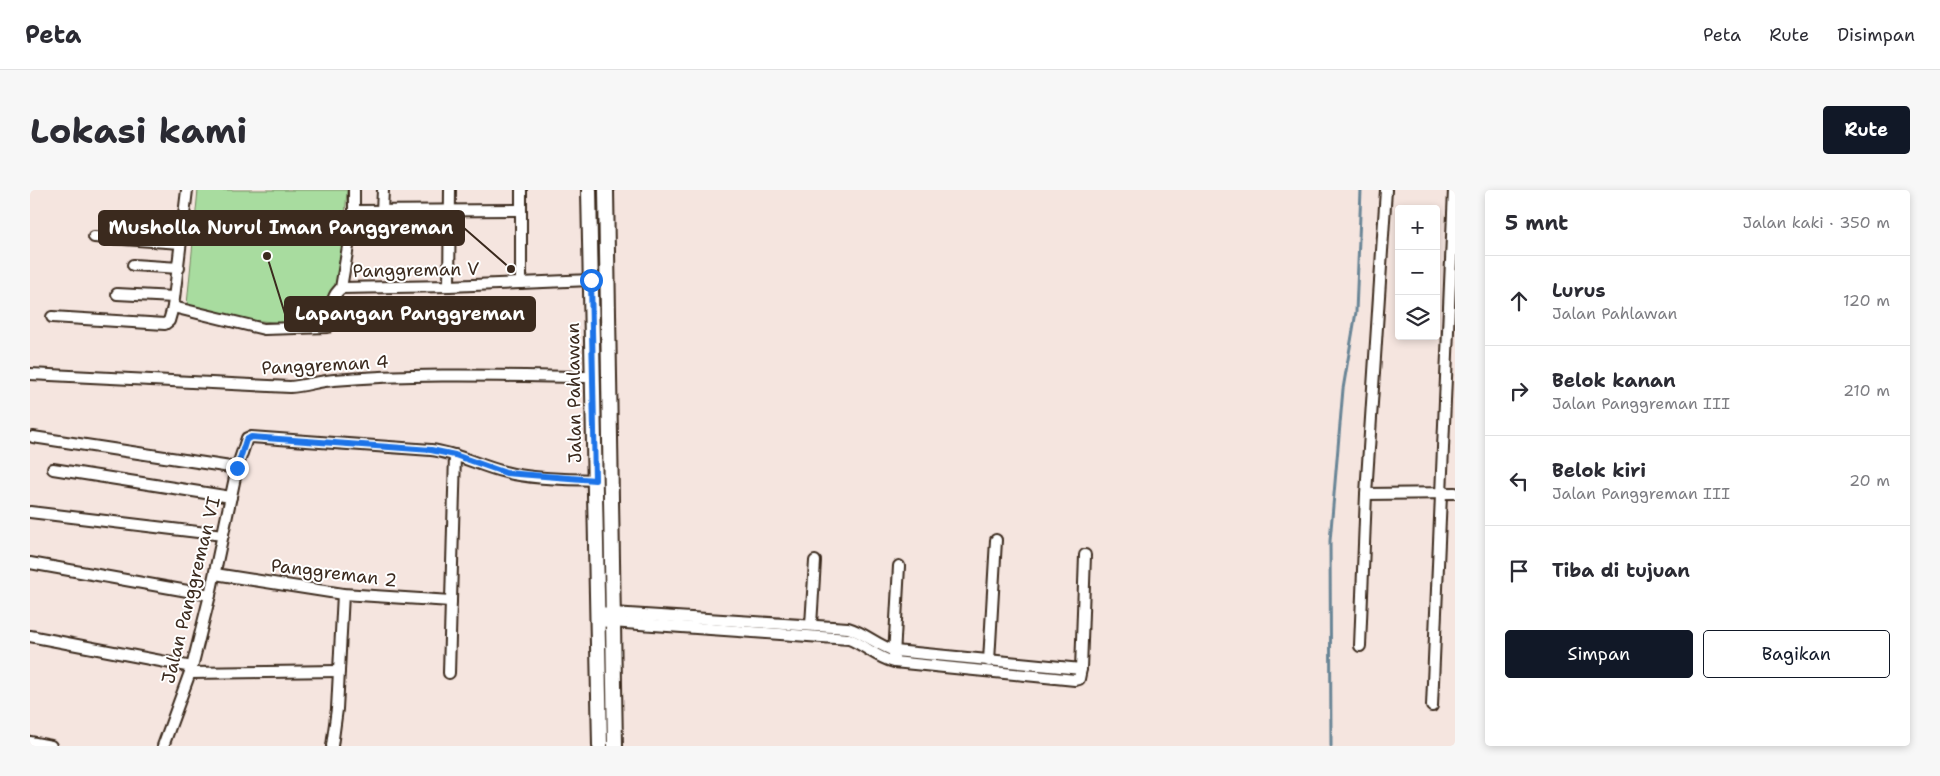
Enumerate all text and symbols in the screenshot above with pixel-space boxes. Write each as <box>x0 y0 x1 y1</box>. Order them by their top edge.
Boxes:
text: Peta <box>25 19 81 51</box>
text: Peta <box>1703 23 1741 47</box>
text: Rute <box>1769 23 1809 47</box>
text: Disimpan <box>1837 23 1915 47</box>
button: Rute <box>1823 106 1910 154</box>
text: Lokasi kami <box>30 107 247 154</box>
map controls <box>1395 205 1440 340</box>
button: + <box>1395 205 1440 250</box>
text: 5 mnt <box>1505 209 1568 237</box>
callout: Musholla Nurul Iman Panggreman <box>99 211 464 245</box>
text: Jalan kaki · 350 m <box>1742 212 1890 233</box>
text: Musholla Nurul Iman Panggreman <box>109 215 454 240</box>
button: − <box>1395 250 1440 295</box>
street label: Panggreman V <box>352 257 480 283</box>
route start <box>580 269 603 292</box>
text: Lurus <box>1552 278 1606 303</box>
icon: ahead <box>1505 287 1533 315</box>
text: 120 m <box>1843 290 1890 311</box>
button: layers <box>1395 295 1440 340</box>
callout: Lapangan Panggreman <box>285 297 535 331</box>
text: Lapangan Panggreman <box>295 301 525 326</box>
text: Jalan Pahlawan <box>1552 303 1677 324</box>
street label: Jalan Pahlawan <box>561 322 587 464</box>
street label: Panggreman 4 <box>261 350 389 380</box>
text: Belok kanan <box>1552 368 1676 393</box>
icon: right <box>1505 377 1533 405</box>
text: 210 m <box>1843 380 1890 401</box>
text: Jalan Panggreman III <box>1552 393 1730 414</box>
route end <box>226 457 249 480</box>
text: Belok kiri <box>1552 458 1646 483</box>
icon: left <box>1505 467 1533 495</box>
text: 20 m <box>1849 470 1890 491</box>
text: Jalan Panggreman III <box>1552 483 1730 504</box>
street label: Jalan Panggreman VI <box>156 494 226 686</box>
street label: Panggreman 2 <box>269 553 399 593</box>
icon: arrive <box>1505 557 1533 585</box>
text: Tiba di tujuan <box>1552 558 1690 583</box>
button: Simpan <box>1505 630 1693 678</box>
button: Bagikan <box>1703 630 1890 678</box>

